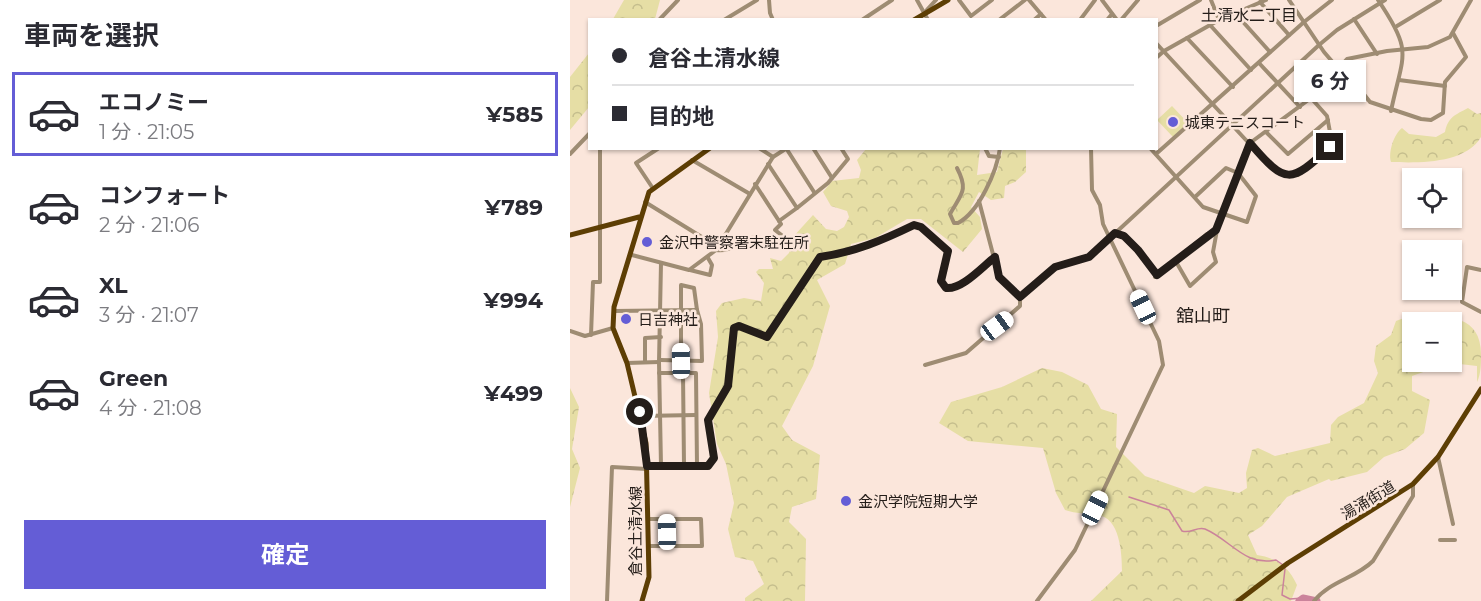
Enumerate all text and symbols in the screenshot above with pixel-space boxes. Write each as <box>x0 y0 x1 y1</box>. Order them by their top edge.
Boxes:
district label: 土清水二丁目 <box>1201 6 1297 25</box>
text: 車両を選択 <box>24 19 159 52</box>
text: 倉谷土清水線 <box>648 45 780 72</box>
callout: 6 分 <box>1294 60 1366 102</box>
text: 6 分 <box>1311 69 1349 93</box>
icon: car <box>27 87 81 141</box>
text: エコノミー <box>99 89 209 116</box>
text: ¥585 <box>486 101 543 128</box>
text: 目的地 <box>648 103 714 130</box>
place label: 城東テニスコート <box>1185 113 1305 132</box>
marker: 城東テニスコート <box>1166 115 1180 129</box>
text: 1 分 · 21:05 <box>99 120 194 144</box>
route end <box>1316 133 1343 160</box>
map controls <box>1402 168 1462 372</box>
button: locate <box>1402 168 1462 228</box>
icon: car <box>27 180 81 234</box>
text: コンフォート <box>99 182 230 209</box>
text: ¥789 <box>484 194 543 221</box>
text: 2 分 · 21:06 <box>99 213 199 237</box>
place label: 金沢中警察署末駐在所 <box>659 233 809 252</box>
marker: 金沢中警察署末駐在所 <box>640 235 654 249</box>
button: + <box>1402 240 1462 300</box>
text: XL <box>99 272 128 299</box>
icon: car <box>27 273 81 327</box>
text: ¥994 <box>484 287 543 314</box>
car <box>1127 287 1159 327</box>
text: 3 分 · 21:07 <box>99 303 199 327</box>
district label: 舘山町 <box>1176 305 1230 327</box>
car <box>977 308 1017 344</box>
place label: 日吉神社 <box>638 310 698 329</box>
marker: 日吉神社 <box>619 312 633 326</box>
button: − <box>1402 312 1462 372</box>
car <box>672 343 690 379</box>
text: Green <box>99 365 168 392</box>
icon: car <box>27 366 81 420</box>
text: ¥499 <box>484 380 543 407</box>
text: 4 分 · 21:08 <box>99 396 202 420</box>
route start <box>626 398 653 425</box>
street label: 湯涌街道 <box>1337 476 1399 524</box>
street label: 倉谷土清水線 <box>626 486 645 576</box>
car <box>1079 488 1111 528</box>
place label: 金沢学院短期大学 <box>858 492 978 511</box>
marker: 金沢学院短期大学 <box>839 494 853 508</box>
car <box>658 514 676 550</box>
button: 確定 <box>24 520 546 589</box>

